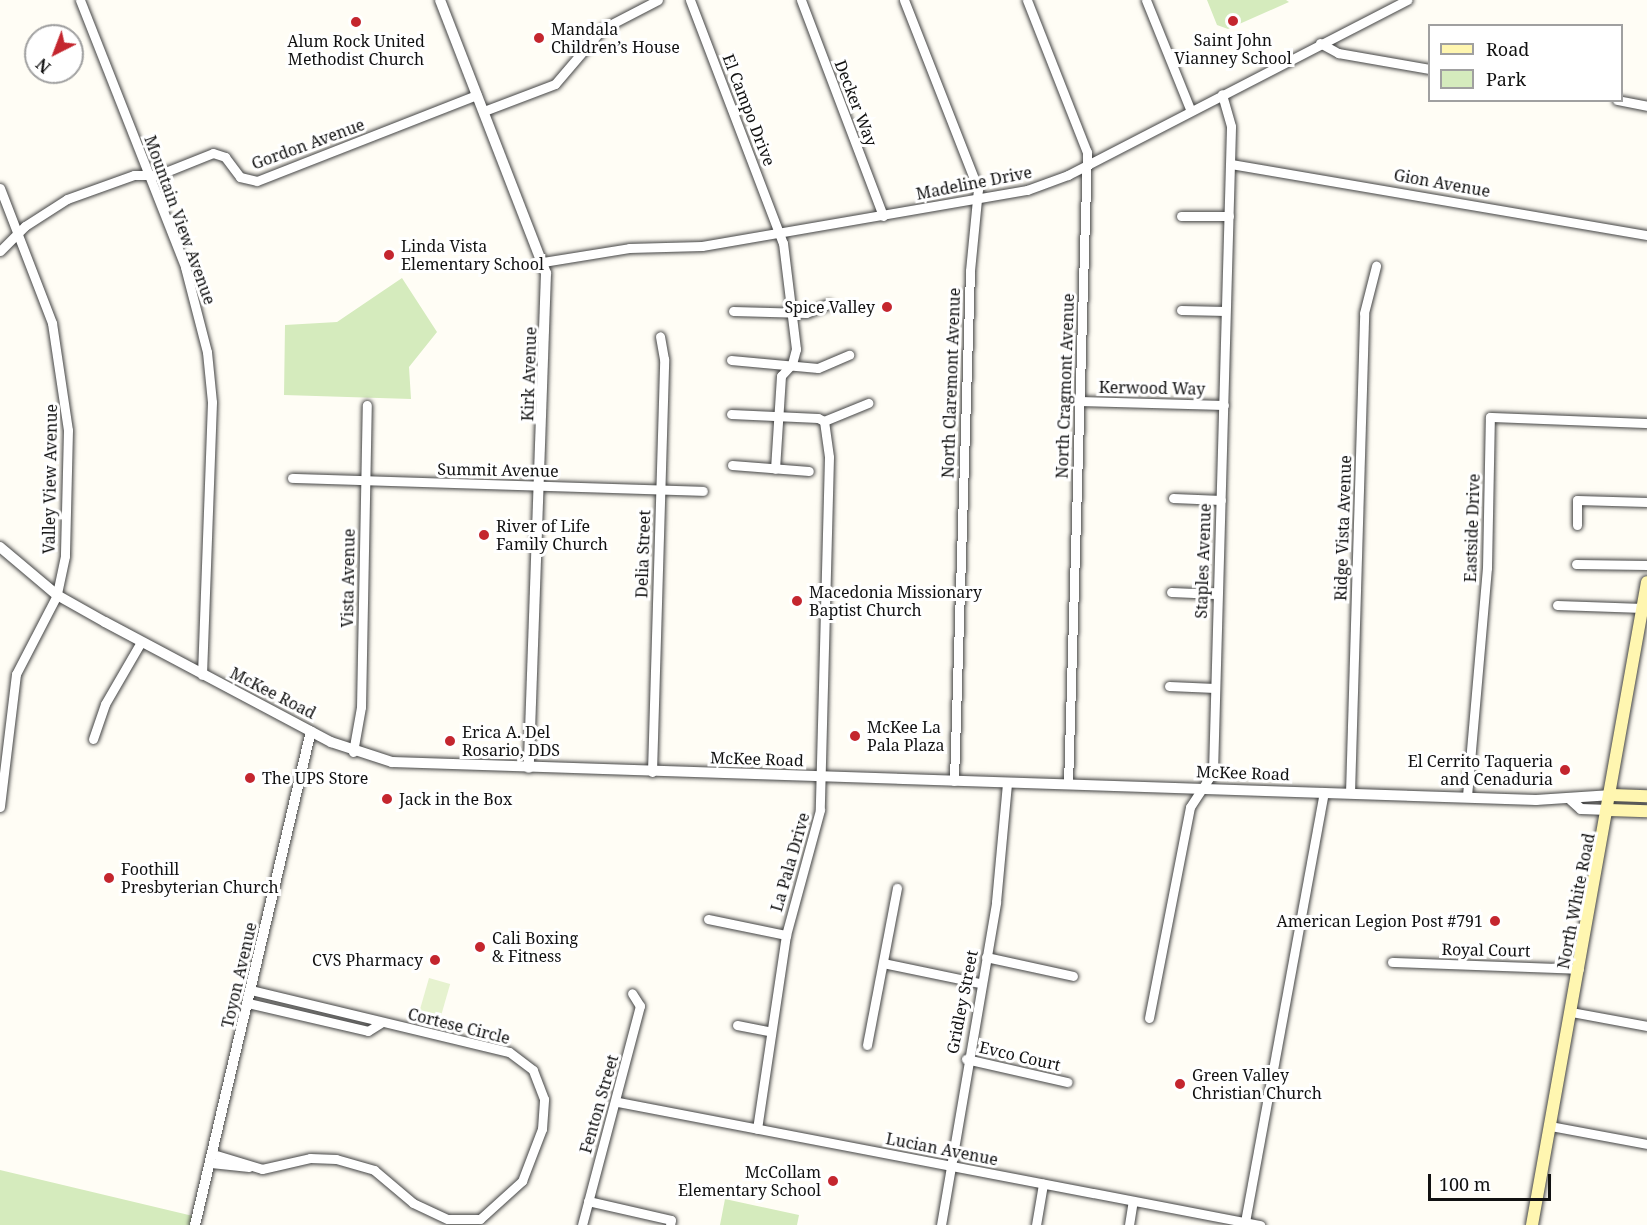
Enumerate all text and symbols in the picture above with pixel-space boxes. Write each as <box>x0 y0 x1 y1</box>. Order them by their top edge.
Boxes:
marker: Saint John Vianney School <box>1226 14 1240 28</box>
marker: Alum Rock United Methodist Church <box>349 15 363 29</box>
place label: Mandala Children’s House <box>551 19 680 57</box>
north arrow <box>24 24 84 84</box>
legend <box>1428 24 1623 102</box>
place label: Saint John Vianney School <box>1174 30 1292 68</box>
place label: Alum Rock United Methodist Church <box>287 31 425 69</box>
marker: Mandala Children’s House <box>532 31 546 45</box>
text: Road <box>1486 37 1529 61</box>
street label: El Campo Drive <box>719 51 779 169</box>
text: N <box>31 54 55 78</box>
street label: Decker Way <box>831 57 881 149</box>
text: Park <box>1486 67 1526 91</box>
street label: Gordon Avenue <box>249 115 367 173</box>
street label: Mountain View Avenue <box>140 133 220 307</box>
street label: Madeline Drive <box>914 162 1034 204</box>
street label: Gion Avenue <box>1392 165 1492 201</box>
place label: Linda Vista Elementary School <box>401 236 544 274</box>
marker: Linda Vista Elementary School <box>382 248 396 262</box>
street label: North Claremont Avenue <box>938 287 964 479</box>
street label: North Cragmont Avenue <box>1052 293 1078 479</box>
place label: Spice Valley <box>784 297 875 317</box>
marker: Spice Valley <box>880 300 894 314</box>
street label: Kirk Avenue <box>518 326 540 422</box>
street label: Kerwood Way <box>1099 377 1205 399</box>
street label: Valley View Avenue <box>39 404 61 554</box>
street label: Ridge Vista Avenue <box>1331 455 1355 601</box>
street label: Summit Avenue <box>437 459 559 481</box>
street label: Eastside Drive <box>1461 473 1483 583</box>
street label: Staples Avenue <box>1191 503 1215 619</box>
street label: Delia Street <box>632 510 654 598</box>
place label: River of Life Family Church <box>496 516 608 554</box>
street label: Vista Avenue <box>338 528 358 628</box>
marker: River of Life Family Church <box>477 528 491 542</box>
place label: Macedonia Missionary Baptist Church <box>809 582 982 620</box>
marker: Macedonia Missionary Baptist Church <box>790 594 804 608</box>
street label: McKee Road <box>227 663 319 723</box>
place label: McKee La Pala Plaza <box>867 717 945 755</box>
place label: Erica A. Del Rosario, DDS <box>462 722 560 760</box>
marker: McKee La Pala Plaza <box>848 729 862 743</box>
marker: Erica A. Del Rosario, DDS <box>443 734 457 748</box>
street label: McKee Road <box>710 748 804 770</box>
place label: El Cerrito Taqueria and Cenaduria <box>1408 751 1553 789</box>
street label: McKee Road <box>1196 762 1290 784</box>
marker: El Cerrito Taqueria and Cenaduria <box>1558 763 1572 777</box>
place label: The UPS Store <box>262 768 368 788</box>
marker: The UPS Store <box>243 771 257 785</box>
place label: Jack in the Box <box>399 789 512 809</box>
marker: Jack in the Box <box>380 792 394 806</box>
street label: La Pala Drive <box>767 810 813 914</box>
street label: North White Road <box>1553 831 1599 971</box>
place label: Foothill Presbyterian Church <box>121 859 279 897</box>
marker: Foothill Presbyterian Church <box>102 871 116 885</box>
place label: American Legion Post #791 <box>1276 911 1483 931</box>
marker: American Legion Post #791 <box>1488 914 1502 928</box>
street label: Toyon Avenue <box>218 920 260 1030</box>
place label: Cali Boxing & Fitness <box>492 928 578 966</box>
marker: Cali Boxing & Fitness <box>473 940 487 954</box>
street label: Royal Court <box>1441 940 1531 960</box>
street label: Gridley Street <box>943 949 981 1055</box>
place label: CVS Pharmacy <box>312 950 423 970</box>
marker: CVS Pharmacy <box>428 953 442 967</box>
street label: Cortese Circle <box>406 1004 512 1048</box>
street label: Evco Court <box>977 1037 1063 1075</box>
street label: Fenton Street <box>576 1052 622 1156</box>
place label: Green Valley Christian Church <box>1192 1065 1322 1103</box>
marker: Green Valley Christian Church <box>1173 1077 1187 1091</box>
street label: Lucian Avenue <box>884 1129 1000 1169</box>
place label: McCollam Elementary School <box>678 1162 821 1200</box>
scale bar <box>1431 1162 1554 1200</box>
text: 100 m <box>1439 1172 1491 1196</box>
marker: McCollam Elementary School <box>826 1174 840 1188</box>

